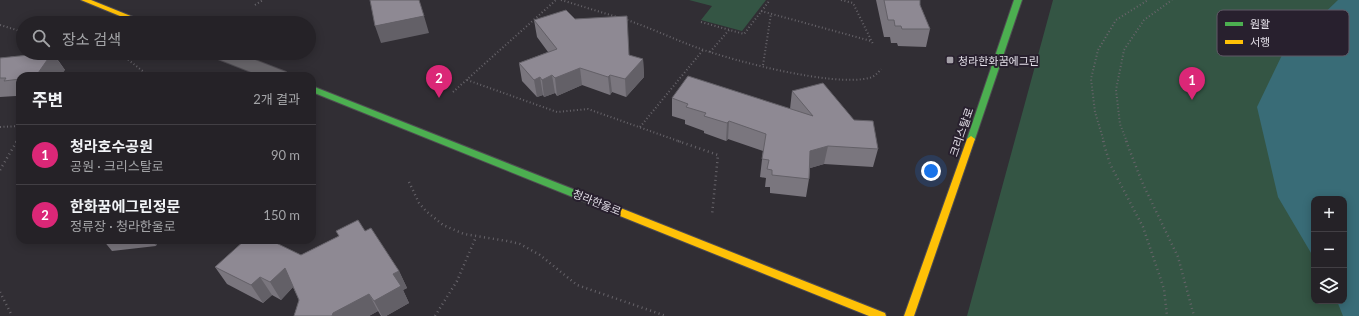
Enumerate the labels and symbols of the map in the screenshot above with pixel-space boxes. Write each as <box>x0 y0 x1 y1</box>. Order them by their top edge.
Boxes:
legend <box>1217 10 1349 56</box>
text: 원활 <box>1250 17 1270 30</box>
text: 서행 <box>1250 35 1270 48</box>
place label: 청라한화꿈에그린 <box>958 54 1039 67</box>
marker: 청라한화꿈에그린 <box>945 55 955 65</box>
pin: 2 <box>426 65 452 98</box>
pin: 1 <box>1179 67 1205 100</box>
street label: 크리스탈로 <box>947 106 975 158</box>
your location <box>921 161 941 181</box>
street label: 청라한울로 <box>571 186 623 218</box>

